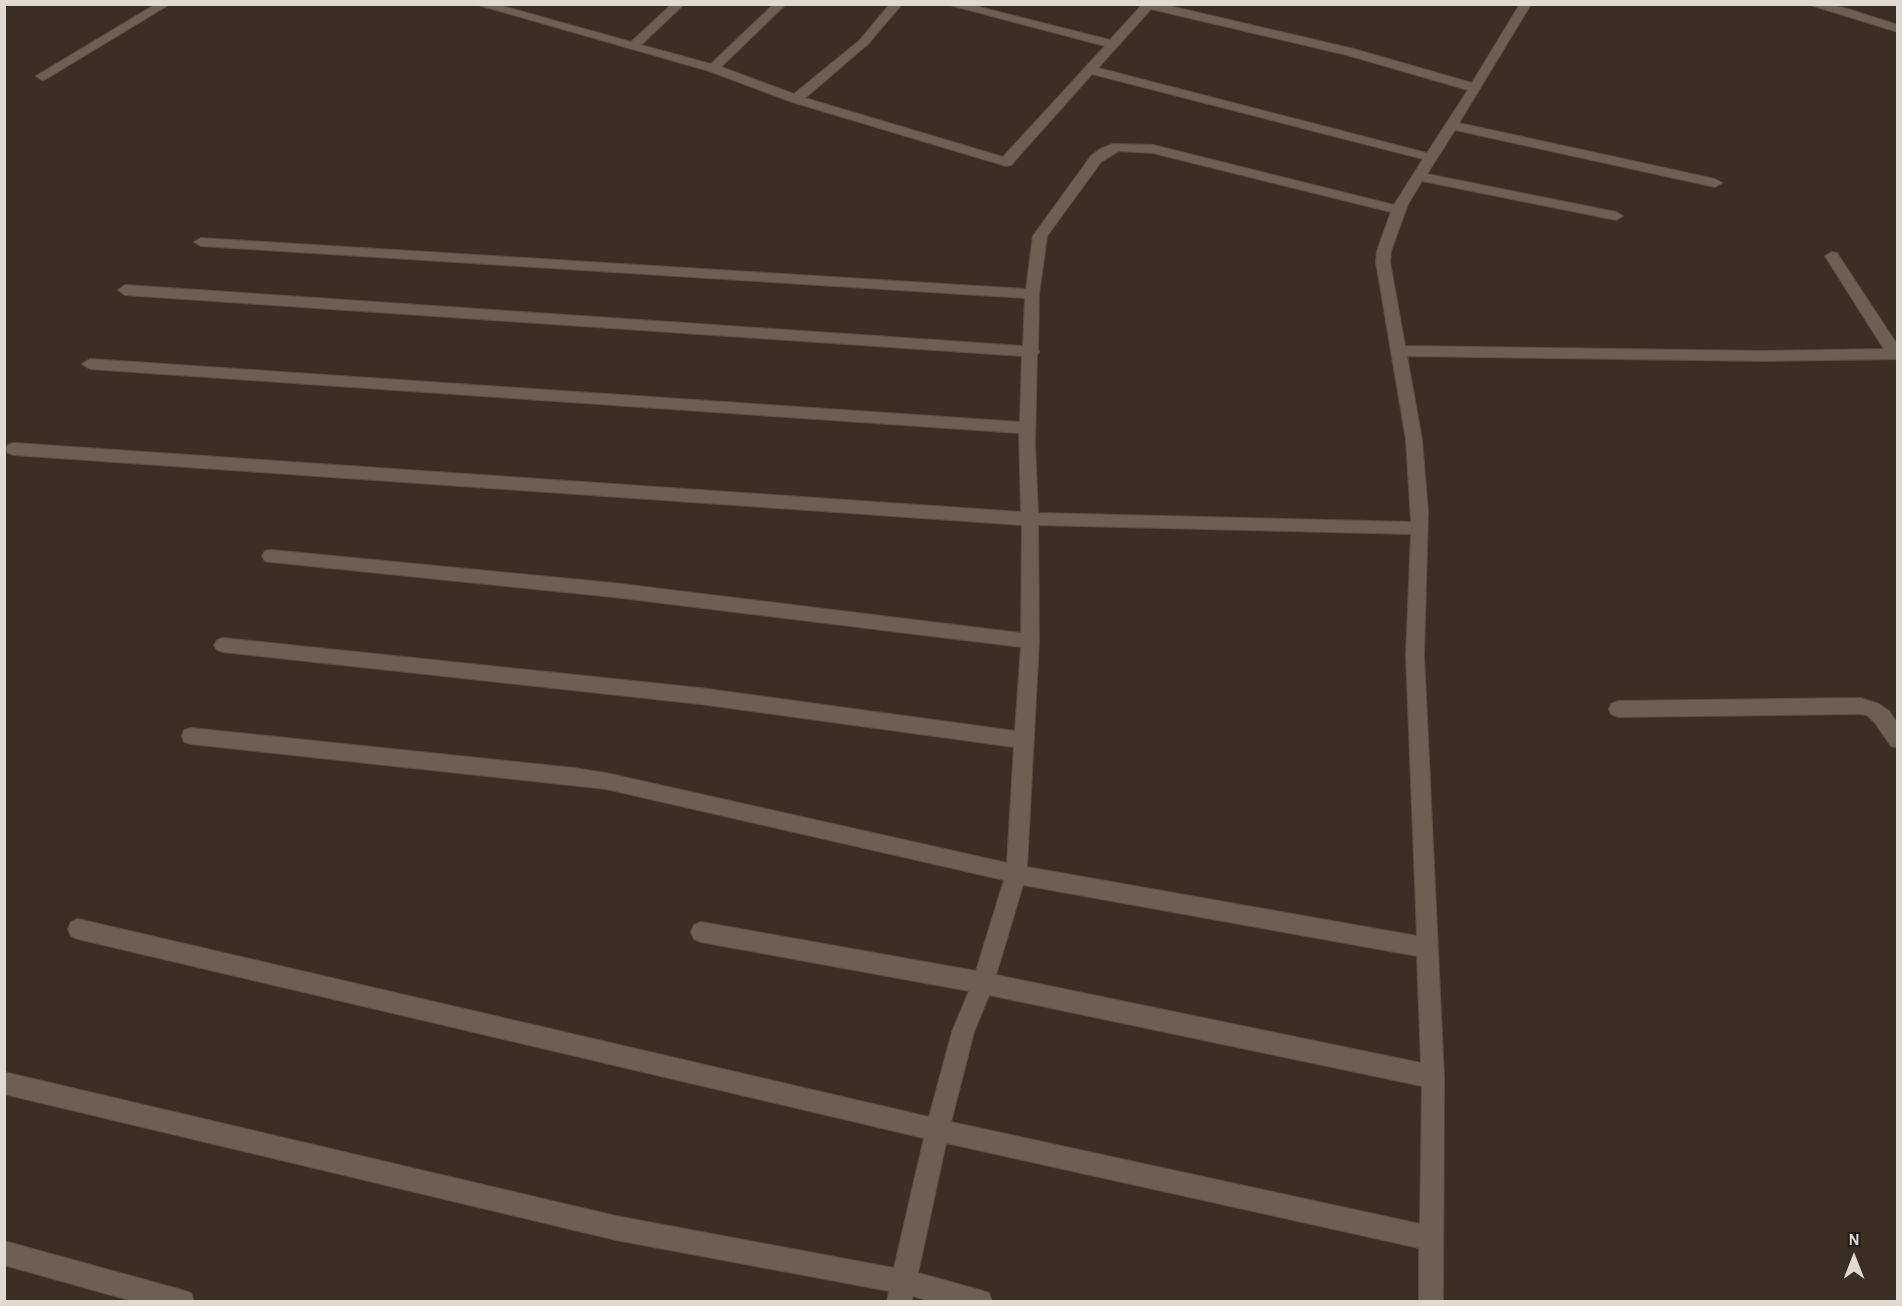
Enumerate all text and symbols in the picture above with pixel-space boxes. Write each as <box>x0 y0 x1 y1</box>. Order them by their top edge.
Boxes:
north arrow <box>1824 1228 1884 1288</box>
text: N <box>1848 1232 1860 1248</box>

